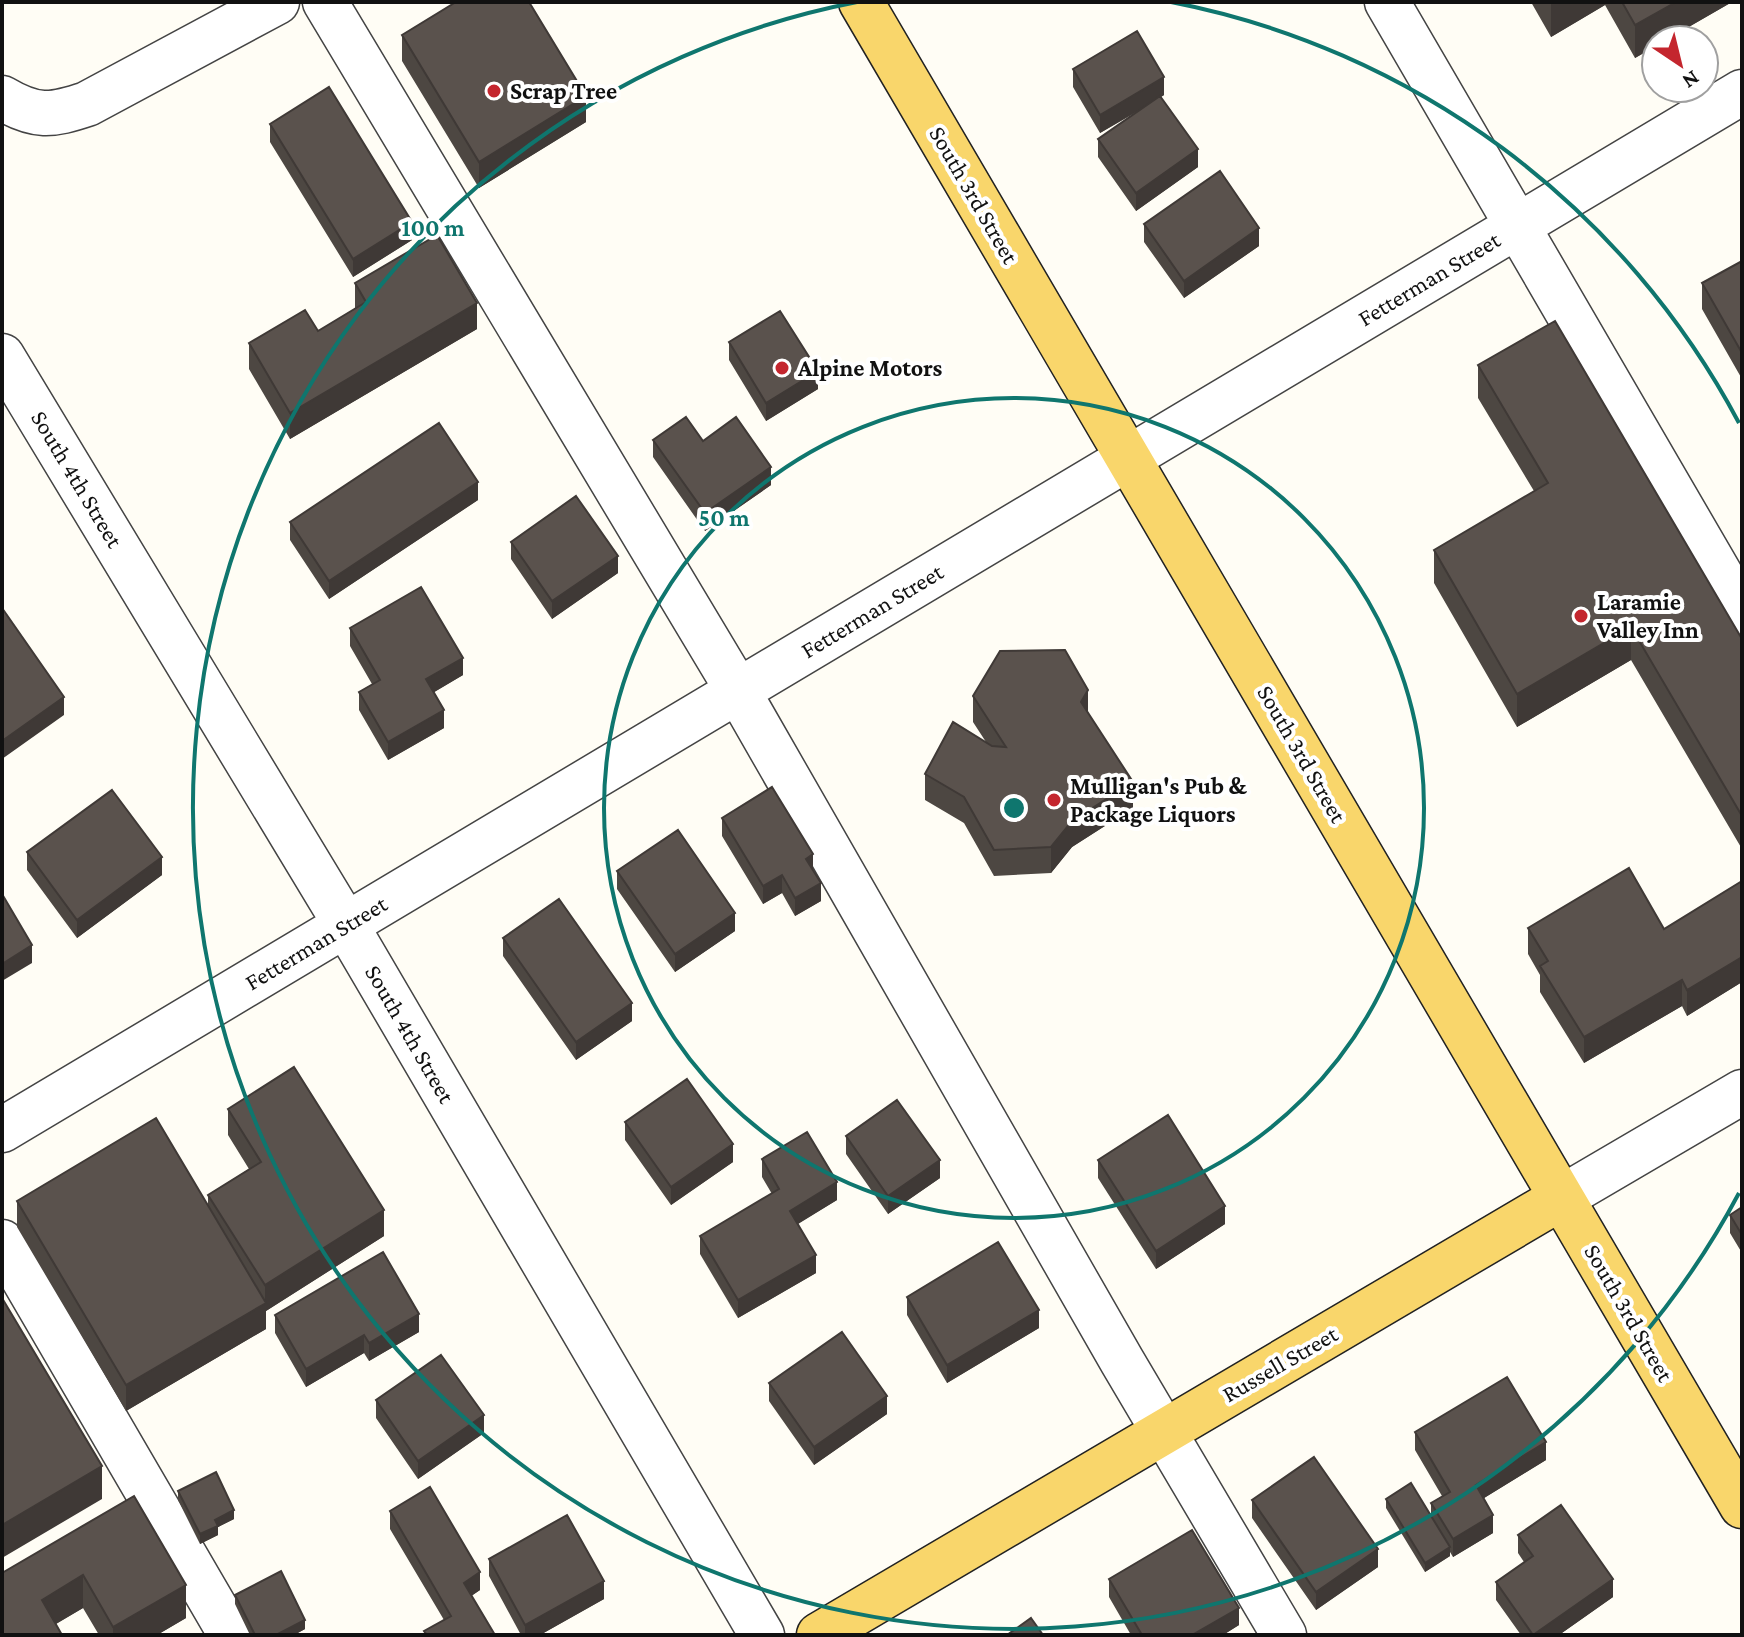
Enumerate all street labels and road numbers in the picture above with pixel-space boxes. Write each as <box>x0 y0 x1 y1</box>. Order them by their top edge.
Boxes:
street label: South 3rd Street <box>924 121 1025 269</box>
street label: Fetterman Street <box>1353 225 1505 332</box>
street label: South 4th Street <box>26 405 129 553</box>
street label: Fetterman Street <box>796 557 948 664</box>
street label: South 3rd Street <box>1252 680 1353 828</box>
street label: Fetterman Street <box>240 889 392 996</box>
street label: South 4th Street <box>360 960 461 1109</box>
street label: South 3rd Street <box>1579 1239 1680 1387</box>
street label: Russell Street <box>1217 1319 1343 1407</box>

